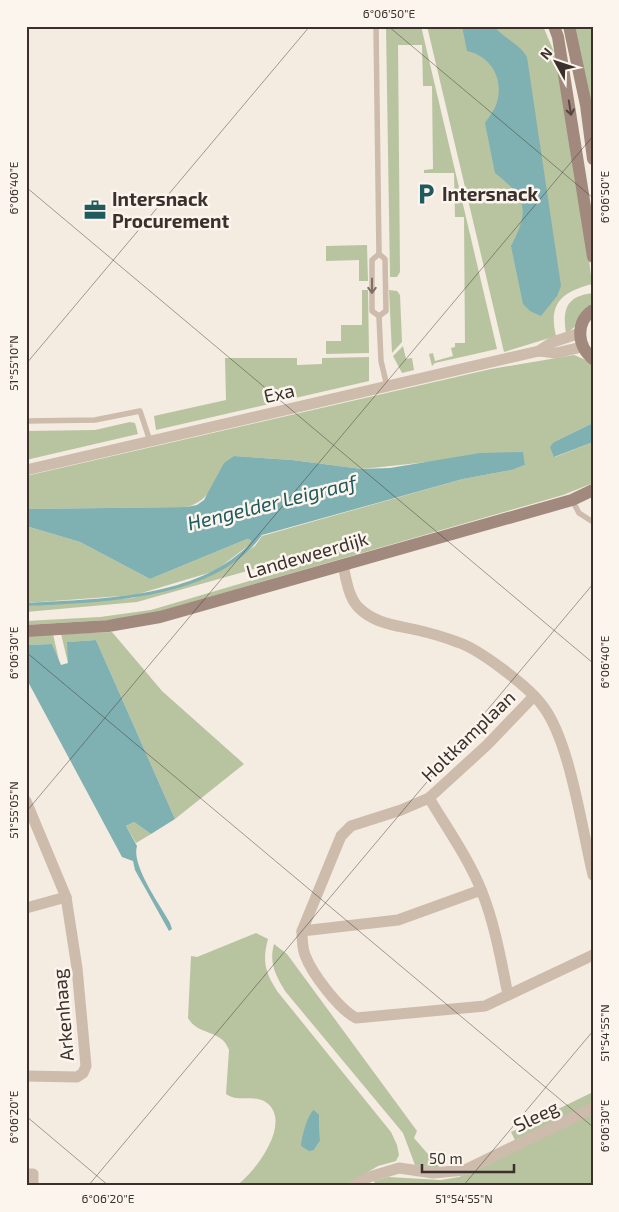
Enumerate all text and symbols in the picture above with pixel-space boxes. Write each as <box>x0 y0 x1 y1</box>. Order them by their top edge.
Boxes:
text: 6°06'50"E <box>363 6 416 20</box>
north arrow <box>532 38 582 88</box>
text: N <box>536 44 555 63</box>
one-way arrow <box>565 100 575 116</box>
text: 6°06'40"E <box>6 161 20 215</box>
text: 6°06'50"E <box>597 170 611 223</box>
parking icon: Intersnack <box>413 181 439 207</box>
place label: Intersnack <box>442 182 539 205</box>
place label: Intersnack Procurement <box>112 187 229 232</box>
office icon: Intersnack Procurement <box>82 197 108 223</box>
one-way arrow <box>367 277 377 293</box>
text: 51°55'10"N <box>6 335 20 391</box>
street label: Exa <box>261 378 297 407</box>
water label: Hengelder Leigraaf <box>185 469 360 535</box>
street label: Landeweerdijk <box>243 526 371 583</box>
text: 6°06'30"E <box>6 626 20 679</box>
text: 6°06'40"E <box>597 635 611 689</box>
street label: Holtkamplaan <box>416 685 519 786</box>
text: 51°55'05"N <box>6 781 20 839</box>
street label: Arkenhaag <box>47 968 78 1062</box>
text: 51°54'55"N <box>597 1004 611 1062</box>
text: 6°06'20"E <box>6 1090 20 1143</box>
street label: Sleeg <box>509 1095 562 1136</box>
text: 6°06'30"E <box>597 1099 611 1152</box>
scale bar <box>422 1142 514 1174</box>
text: 50 m <box>429 1149 463 1167</box>
text: 6°06'20"E <box>82 1191 135 1205</box>
text: 51°54'55"N <box>435 1191 493 1205</box>

